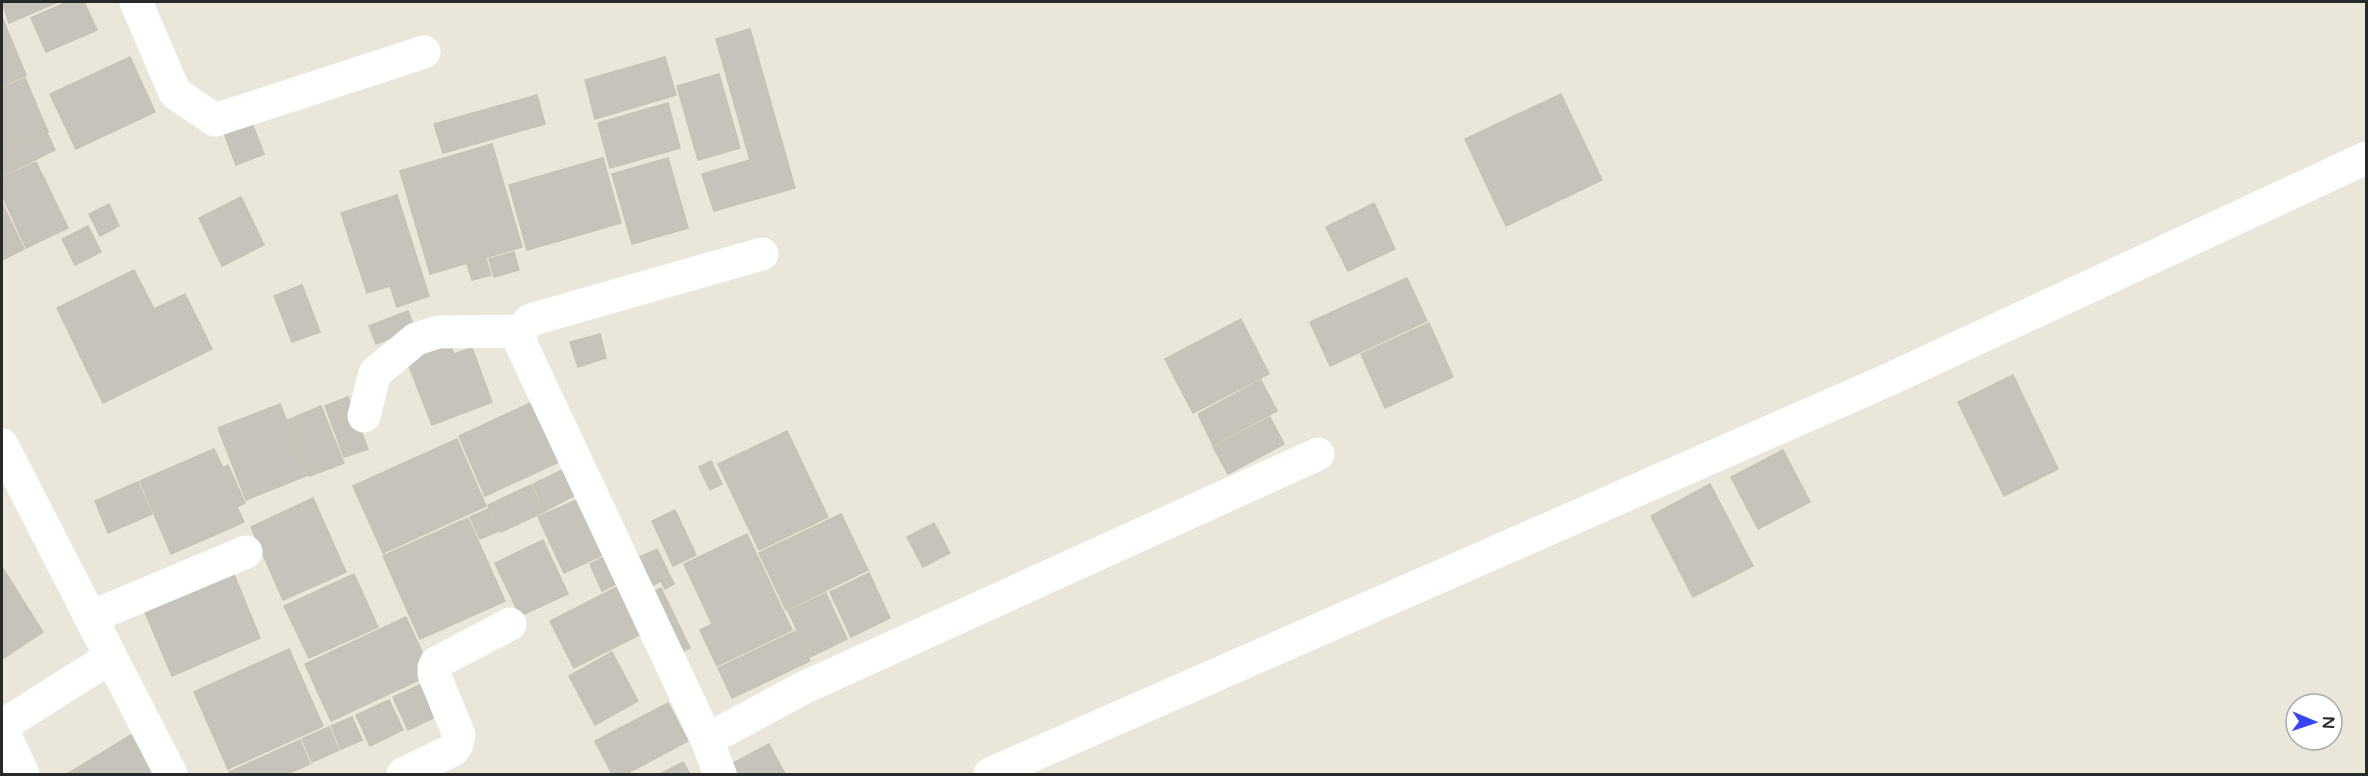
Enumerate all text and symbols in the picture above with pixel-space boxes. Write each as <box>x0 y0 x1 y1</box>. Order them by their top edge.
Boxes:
north arrow <box>2284 692 2344 752</box>
text: N <box>2318 716 2338 729</box>

